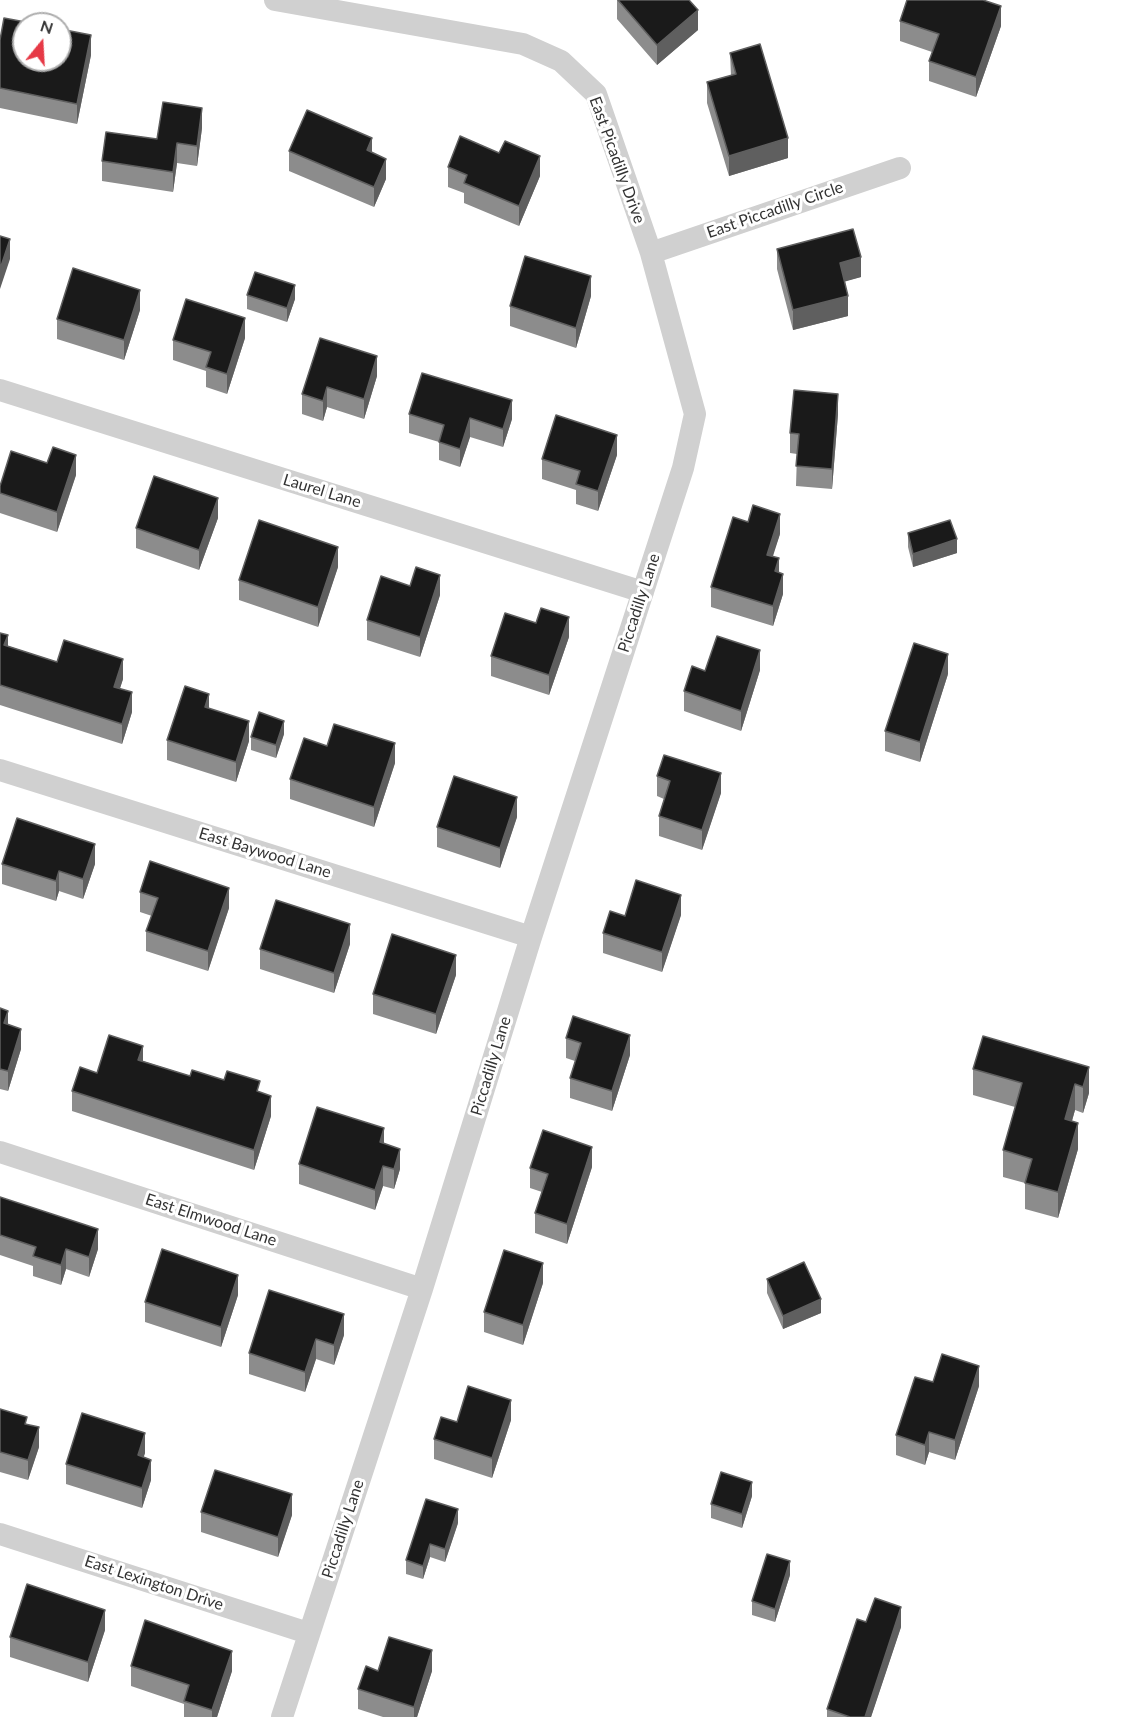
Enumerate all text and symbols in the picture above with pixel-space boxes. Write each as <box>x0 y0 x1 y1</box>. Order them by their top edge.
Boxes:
north arrow <box>12 12 72 72</box>
text: N <box>38 15 56 37</box>
street label: East Picadilly Drive <box>585 94 649 226</box>
street label: East Piccadilly Circle <box>704 178 846 242</box>
street label: Laurel Lane <box>281 470 363 512</box>
street label: Piccadilly Lane <box>614 551 664 655</box>
street label: East Baywood Lane <box>197 824 333 882</box>
street label: Piccadilly Lane <box>467 1014 515 1118</box>
street label: East Elmwood Lane <box>143 1190 279 1250</box>
street label: Piccadilly Lane <box>318 1477 368 1581</box>
street label: East Lexington Drive <box>82 1551 226 1615</box>

